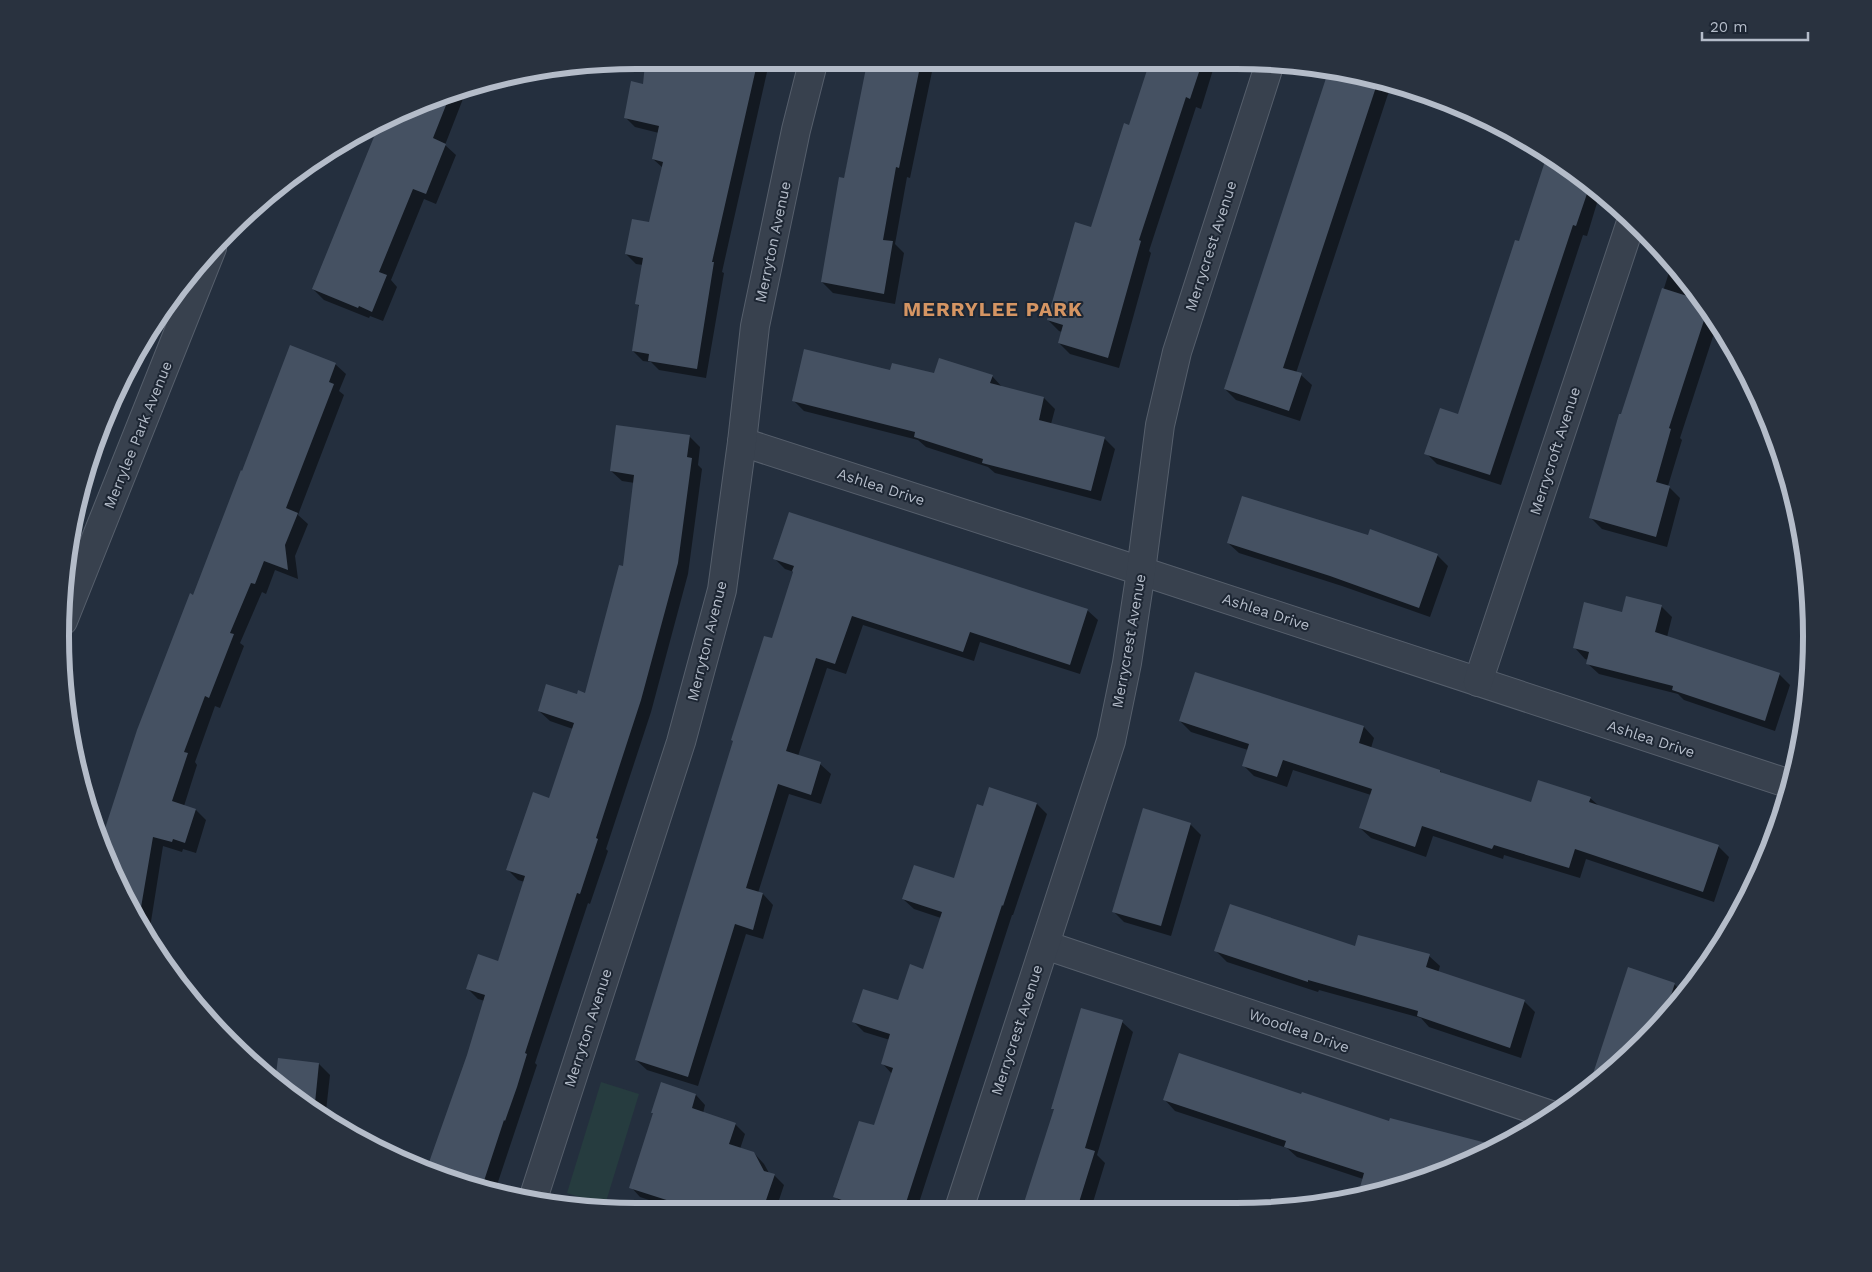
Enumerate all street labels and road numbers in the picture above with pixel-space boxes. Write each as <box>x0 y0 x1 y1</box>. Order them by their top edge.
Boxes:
street label: Merrycrest Avenue <box>1181 179 1241 313</box>
street label: Merryton Avenue <box>751 180 795 304</box>
street label: Merrylee Park Avenue <box>100 358 176 512</box>
street label: Merrycroft Avenue <box>1526 385 1584 517</box>
street label: Ashlea Drive <box>835 464 927 510</box>
street label: Merrycrest Avenue <box>1108 572 1150 710</box>
street label: Merryton Avenue <box>683 579 731 703</box>
street label: Ashlea Drive <box>1220 589 1312 635</box>
street label: Ashlea Drive <box>1605 716 1697 762</box>
street label: Merrycrest Avenue <box>987 963 1047 1097</box>
street label: Merryton Avenue <box>560 967 616 1089</box>
street label: Woodlea Drive <box>1246 1005 1352 1057</box>

